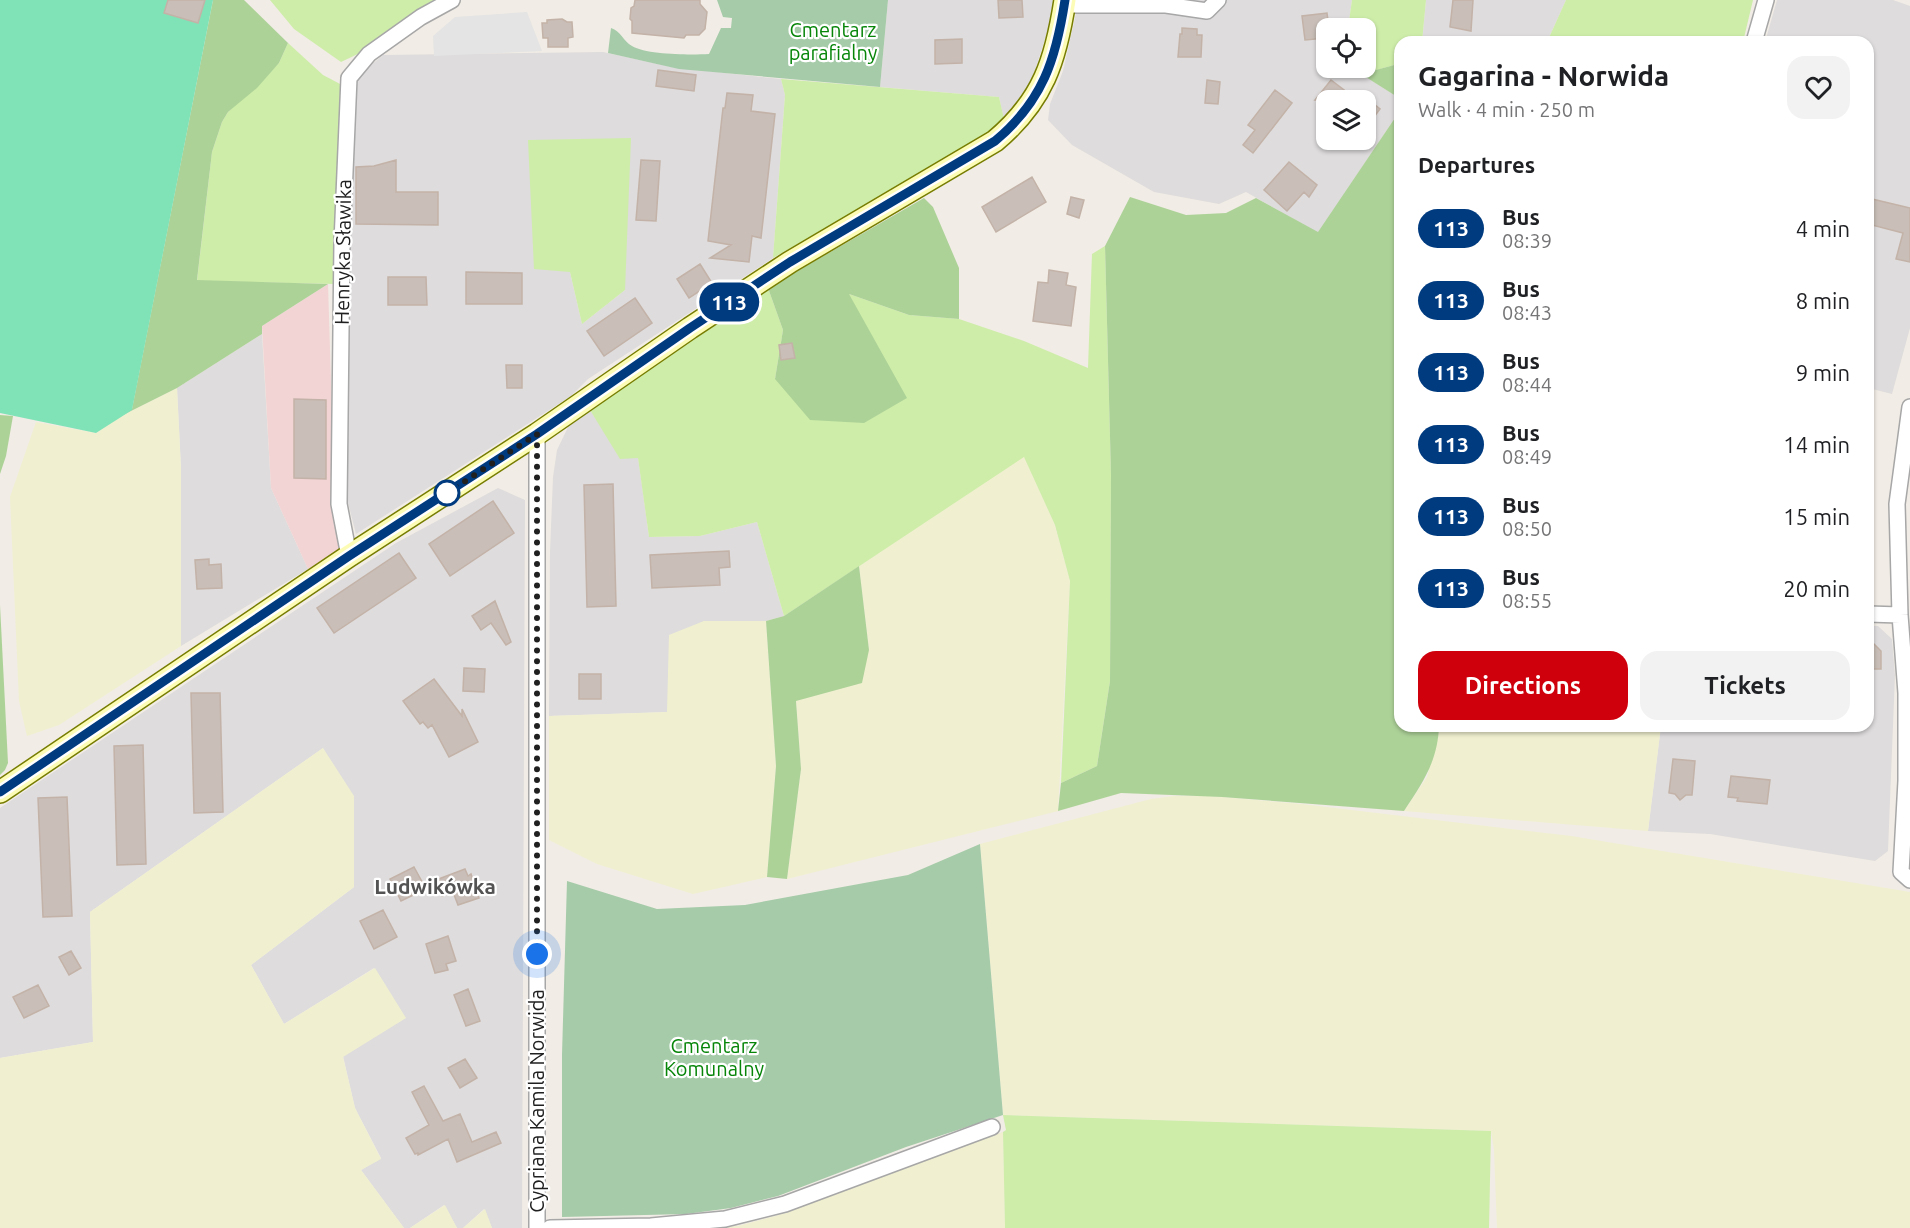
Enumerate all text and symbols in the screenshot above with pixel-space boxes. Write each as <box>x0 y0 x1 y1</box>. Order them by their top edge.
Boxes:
park label: Cmentarz parafialny <box>789 18 878 64</box>
map controls <box>1316 18 1376 150</box>
button: locate <box>1316 18 1376 78</box>
button: heart <box>1787 56 1850 119</box>
text: Gagarina - Norwida <box>1418 60 1669 91</box>
button: layers <box>1316 90 1376 150</box>
text: Walk · 4 min · 250 m <box>1418 98 1595 121</box>
text: Departures <box>1418 152 1535 177</box>
street label: Henryka Sławika <box>330 179 355 325</box>
text: Bus <box>1502 204 1540 229</box>
text: 113 <box>1433 216 1469 240</box>
text: 4 min <box>1796 216 1850 241</box>
text: 08:39 <box>1502 229 1552 252</box>
text: Bus <box>1502 276 1540 301</box>
line badge: 113 <box>694 282 764 322</box>
text: 113 <box>1433 288 1469 312</box>
text: 8 min <box>1796 288 1850 313</box>
text: 113 <box>711 290 747 314</box>
text: 08:43 <box>1502 301 1552 324</box>
text: Bus <box>1502 348 1540 373</box>
text: 113 <box>1433 360 1469 384</box>
text: 9 min <box>1796 360 1850 385</box>
text: 08:44 <box>1502 373 1552 396</box>
text: Bus <box>1502 420 1540 445</box>
text: 113 <box>1433 432 1469 456</box>
text: 14 min <box>1783 432 1850 457</box>
text: 08:49 <box>1502 445 1552 468</box>
unlabelled marker <box>434 480 460 506</box>
text: Bus <box>1502 492 1540 517</box>
text: 113 <box>1433 504 1469 528</box>
text: 15 min <box>1783 504 1850 529</box>
text: 08:50 <box>1502 517 1552 540</box>
text: Bus <box>1502 564 1540 589</box>
text: 113 <box>1433 576 1469 600</box>
text: 20 min <box>1783 576 1850 601</box>
text: 08:55 <box>1502 589 1552 612</box>
button: Directions <box>1418 651 1628 720</box>
button: Tickets <box>1640 651 1850 720</box>
district label: Ludwikówka <box>374 874 496 898</box>
your location <box>522 939 552 969</box>
street label: Cypriana Kamila Norwida <box>525 989 548 1213</box>
park label: Cmentarz Komunalny <box>664 1034 764 1080</box>

